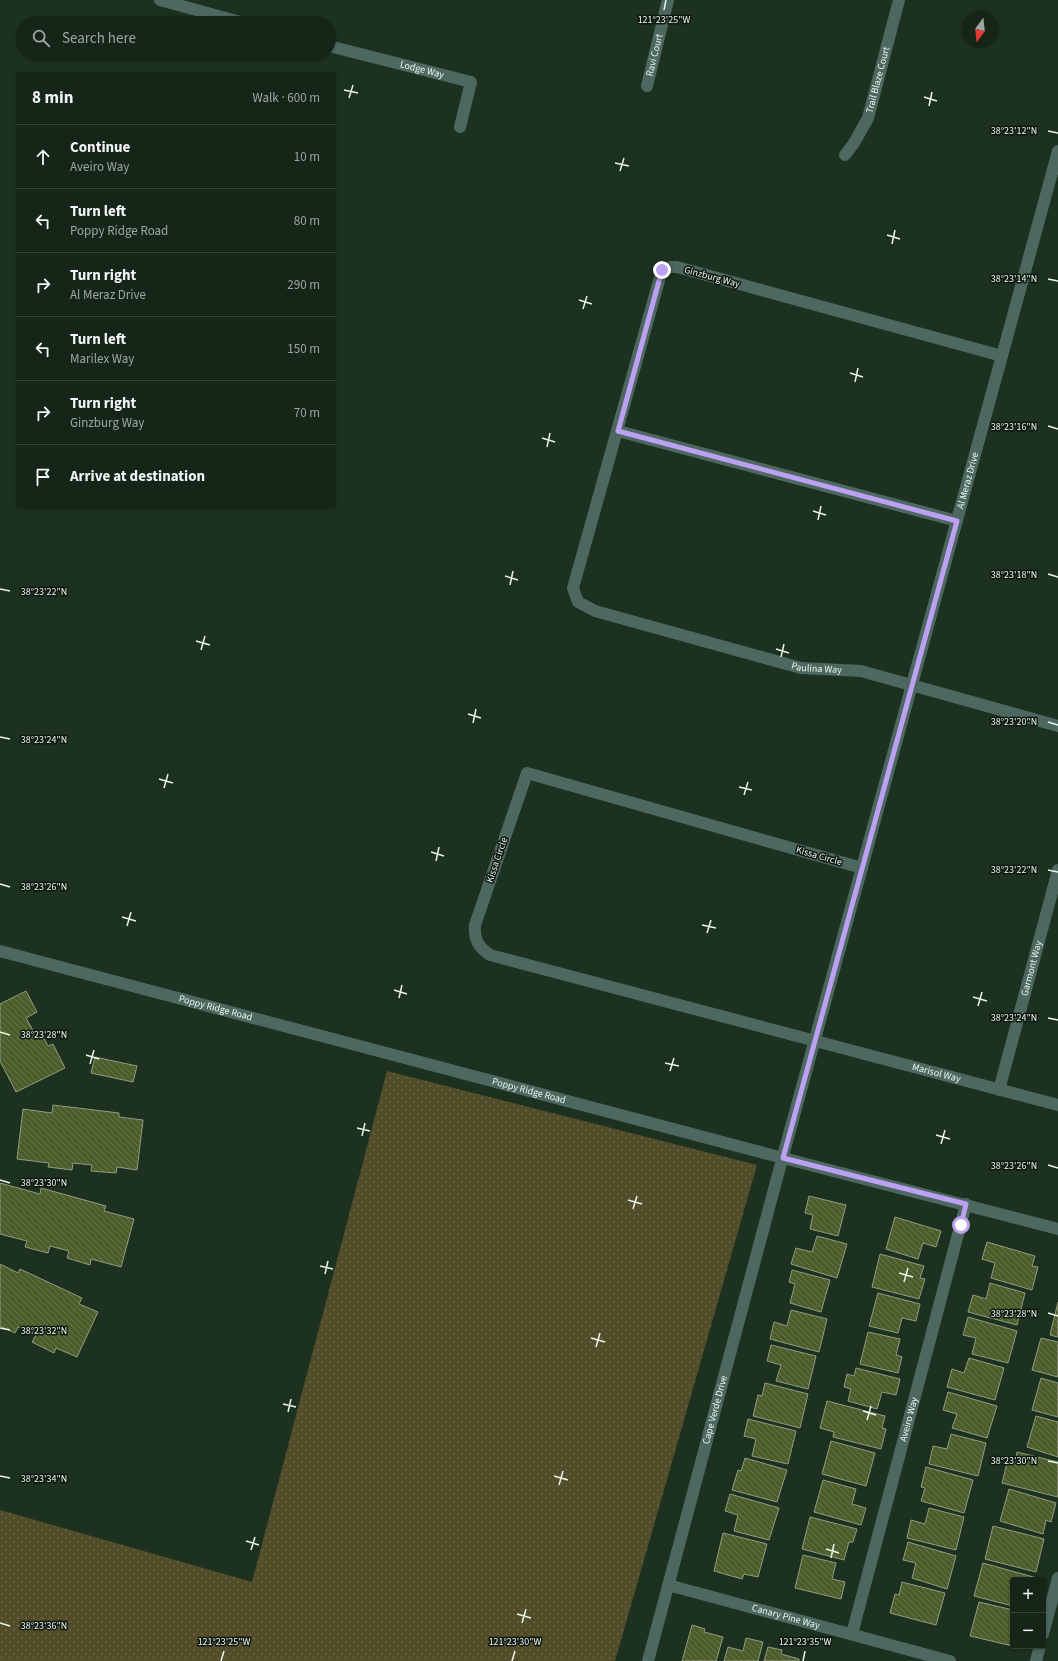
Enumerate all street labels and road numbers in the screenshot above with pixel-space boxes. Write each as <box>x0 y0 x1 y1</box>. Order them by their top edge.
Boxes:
street label: Ravi Court <box>643 32 667 78</box>
street label: Trail Blaze Court <box>863 45 894 115</box>
street label: Lodge Way <box>399 57 446 82</box>
street label: Ginzburg Way <box>683 263 742 291</box>
street label: Al Meraz Drive <box>953 450 982 511</box>
street label: Paulina Way <box>790 659 842 677</box>
street label: Kissa Circle <box>483 835 511 885</box>
street label: Kissa Circle <box>794 843 844 869</box>
street label: Garmont Way <box>1018 939 1046 998</box>
street label: Poppy Ridge Road <box>177 992 254 1024</box>
street label: Marisol Way <box>910 1060 963 1086</box>
street label: Poppy Ridge Road <box>490 1074 567 1107</box>
street label: Cape Verde Drive <box>699 1374 731 1446</box>
street label: Aveiro Way <box>896 1395 922 1443</box>
street label: Canary Pine Way <box>750 1601 822 1633</box>

